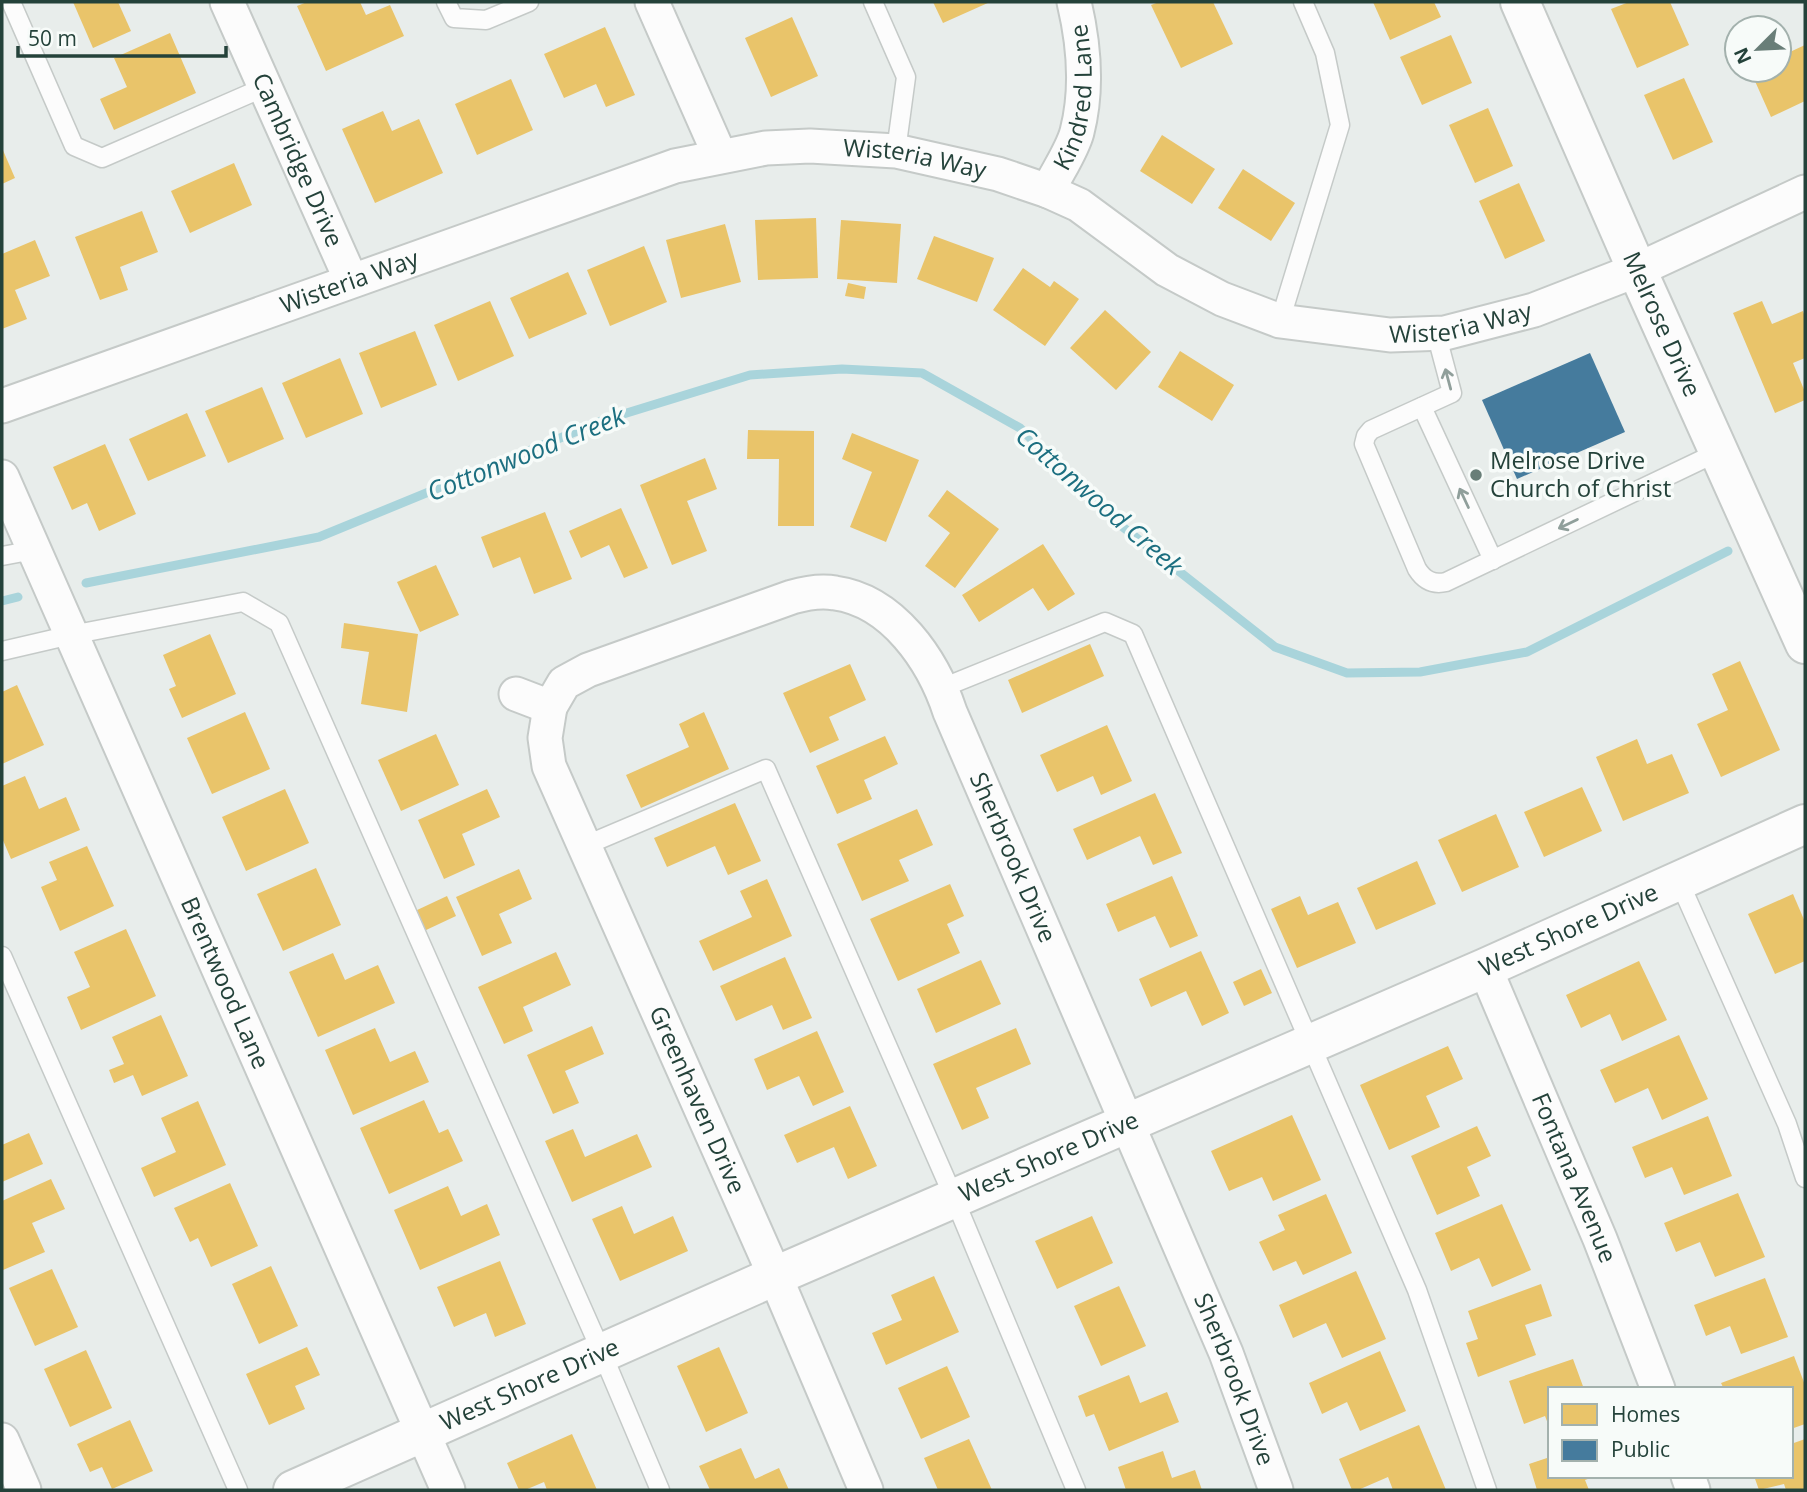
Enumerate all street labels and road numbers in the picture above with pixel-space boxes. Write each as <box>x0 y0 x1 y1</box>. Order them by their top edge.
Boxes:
street label: Kindred Lane <box>1044 22 1099 176</box>
street label: Cambridge Drive <box>246 67 352 252</box>
street label: Wisteria Way <box>842 130 991 186</box>
street label: Wisteria Way <box>275 240 424 320</box>
street label: Melrose Drive <box>1616 246 1710 401</box>
street label: Wisteria Way <box>1389 293 1536 350</box>
street label: Sherbrook Drive <box>963 767 1065 947</box>
street label: West Shore Drive <box>1473 874 1663 984</box>
street label: Brentwood Lane <box>174 891 278 1074</box>
street label: Greenhaven Drive <box>642 1000 754 1199</box>
street label: Fontana Avenue <box>1525 1087 1626 1267</box>
street label: West Shore Drive <box>953 1102 1143 1209</box>
street label: Sherbrook Drive <box>1187 1287 1284 1470</box>
street label: West Shore Drive <box>434 1329 624 1438</box>

